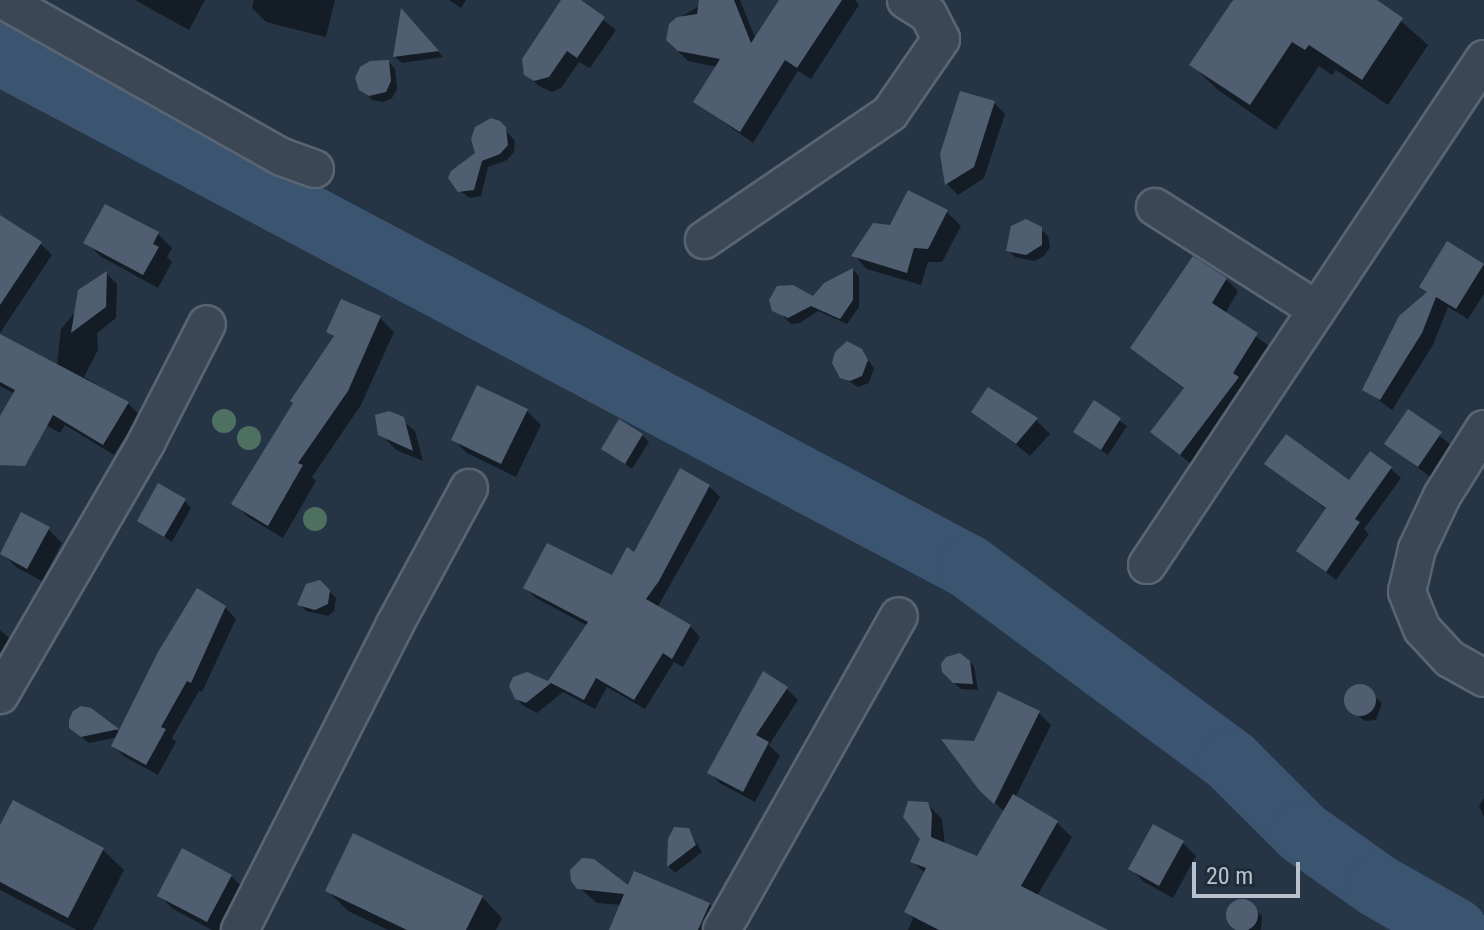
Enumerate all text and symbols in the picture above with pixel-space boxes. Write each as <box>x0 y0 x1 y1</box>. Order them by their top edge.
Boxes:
scale bar <box>1196 846 1304 896</box>
text: 20 m <box>1206 862 1253 890</box>

